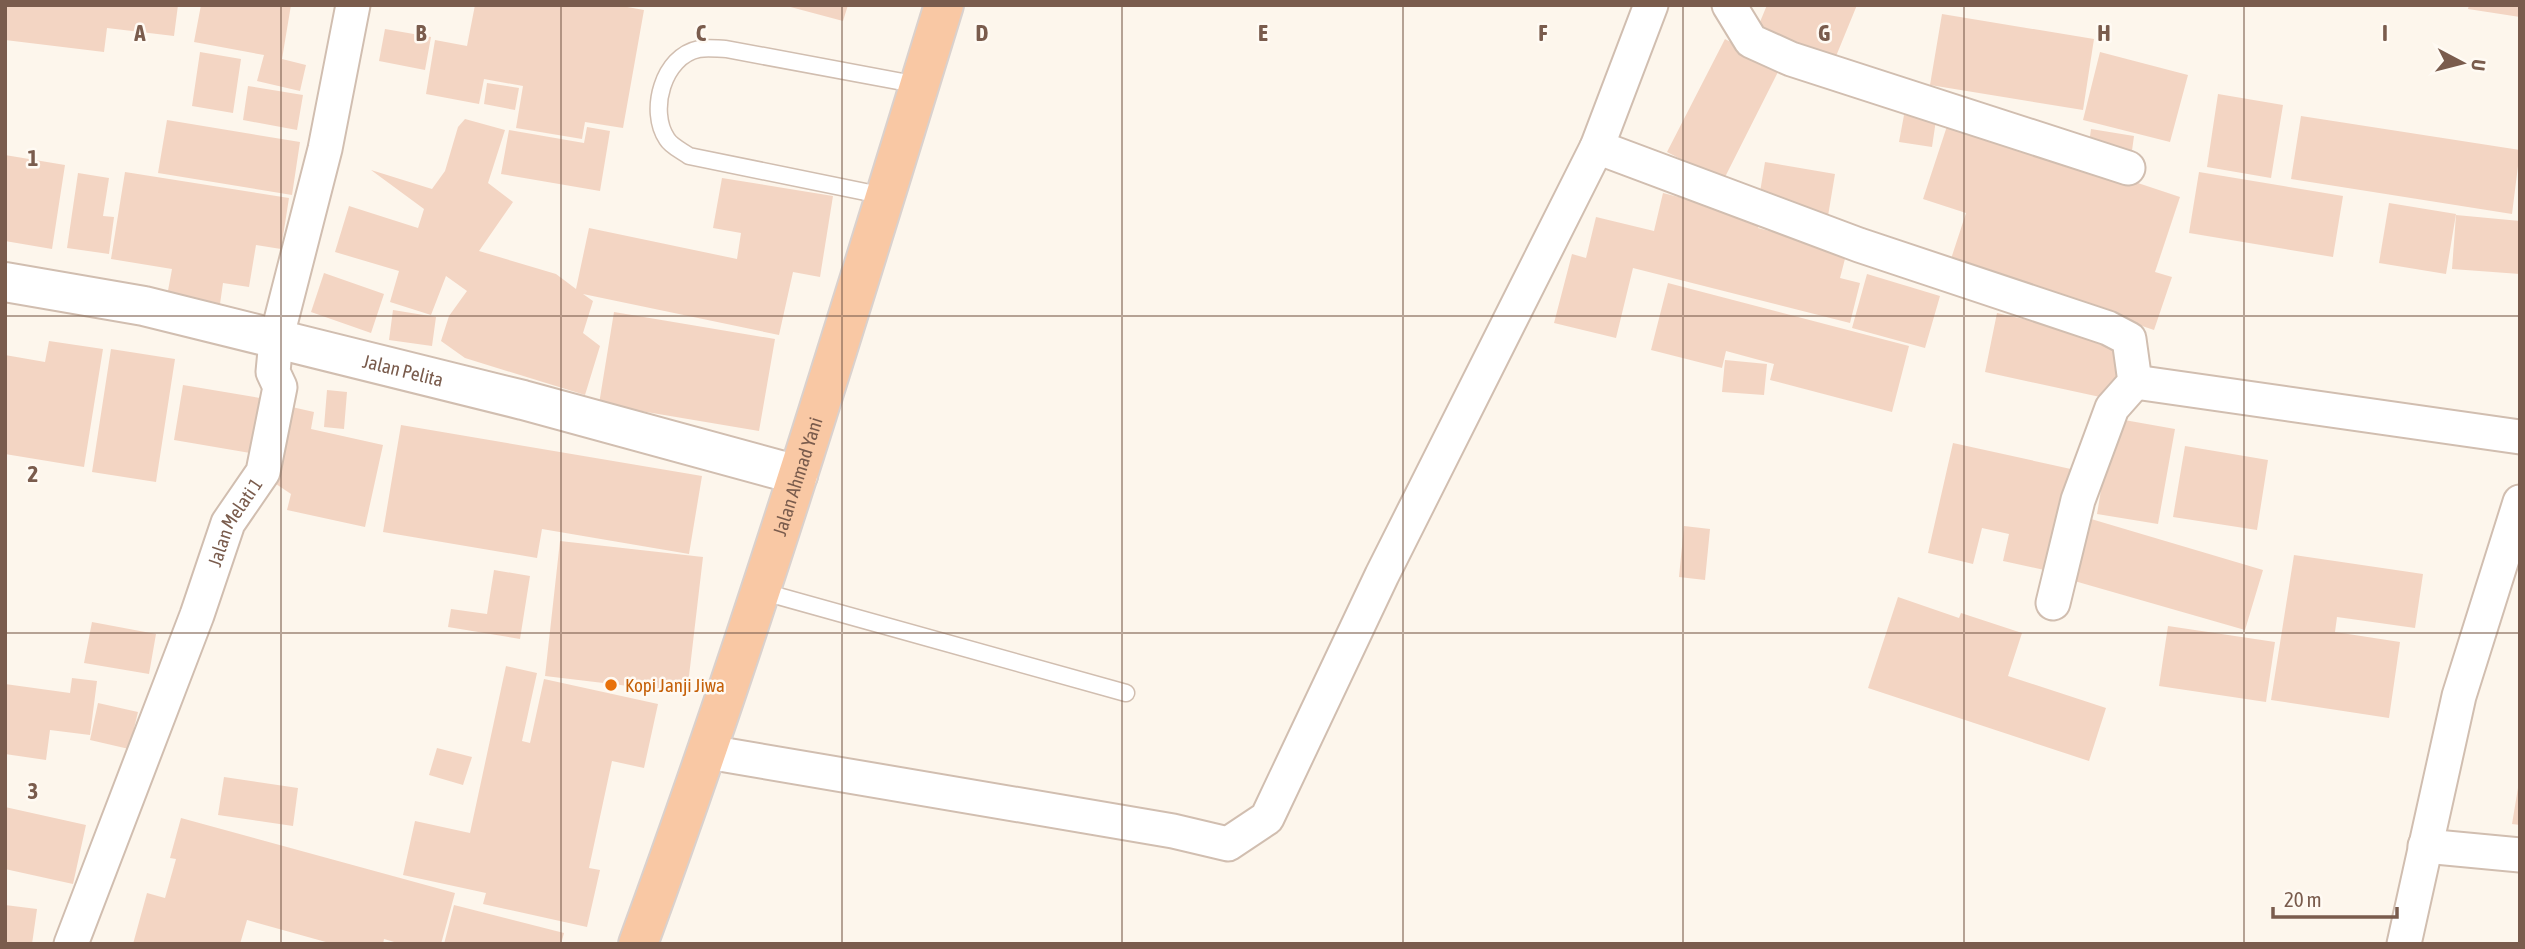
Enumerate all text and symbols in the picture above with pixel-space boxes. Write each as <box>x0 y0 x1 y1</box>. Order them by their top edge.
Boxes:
text: A <box>133 20 146 46</box>
text: B <box>416 20 427 46</box>
text: C <box>696 20 707 46</box>
text: D <box>976 20 989 46</box>
text: E <box>1258 20 1268 46</box>
text: F <box>1538 20 1548 46</box>
text: G <box>1818 20 1830 46</box>
text: H <box>2097 20 2111 46</box>
text: I <box>2382 20 2388 46</box>
north arrow <box>2427 28 2497 98</box>
text: U <box>2467 58 2490 72</box>
text: 1 <box>28 145 39 171</box>
street label: Jalan Pelita <box>361 350 446 391</box>
street label: Jalan Ahmad Yani <box>768 415 827 538</box>
text: 2 <box>28 461 38 487</box>
street label: Jalan Melati 1 <box>203 474 267 569</box>
place label: Kopi Janji Jiwa <box>625 674 725 696</box>
marker: Kopi Janji Jiwa <box>603 677 619 693</box>
text: 3 <box>28 778 38 804</box>
scale bar <box>2273 876 2397 920</box>
text: 20 m <box>2284 887 2322 911</box>

